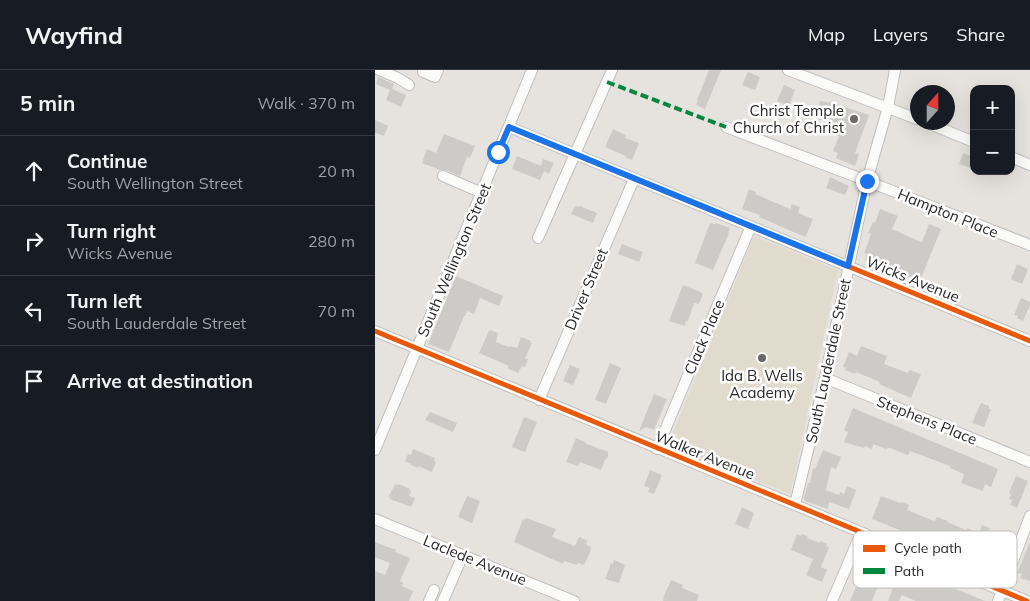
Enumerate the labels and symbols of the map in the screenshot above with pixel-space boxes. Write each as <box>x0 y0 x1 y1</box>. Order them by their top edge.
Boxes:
north arrow <box>910 85 955 130</box>
place label: Christ Temple Church of Christ <box>733 101 844 137</box>
marker: Christ Temple Church of Christ <box>848 113 860 125</box>
route start <box>487 141 510 164</box>
route end <box>856 170 879 193</box>
street label: South Wellington Street <box>413 180 495 340</box>
street label: Hampton Place <box>895 184 1001 242</box>
street label: Driver Street <box>560 245 612 333</box>
street label: Wicks Avenue <box>864 252 962 306</box>
street label: South Lauderdale Street <box>801 277 855 445</box>
street label: Clack Place <box>680 297 728 377</box>
marker: Ida B. Wells Academy <box>756 352 768 364</box>
place label: Ida B. Wells Academy <box>721 366 803 402</box>
street label: Stephens Place <box>874 391 980 449</box>
street label: Walker Avenue <box>652 426 758 484</box>
street label: Laclede Avenue <box>421 531 529 589</box>
legend <box>853 531 1017 588</box>
text: Cycle path <box>894 539 962 557</box>
text: Path <box>894 562 924 580</box>

